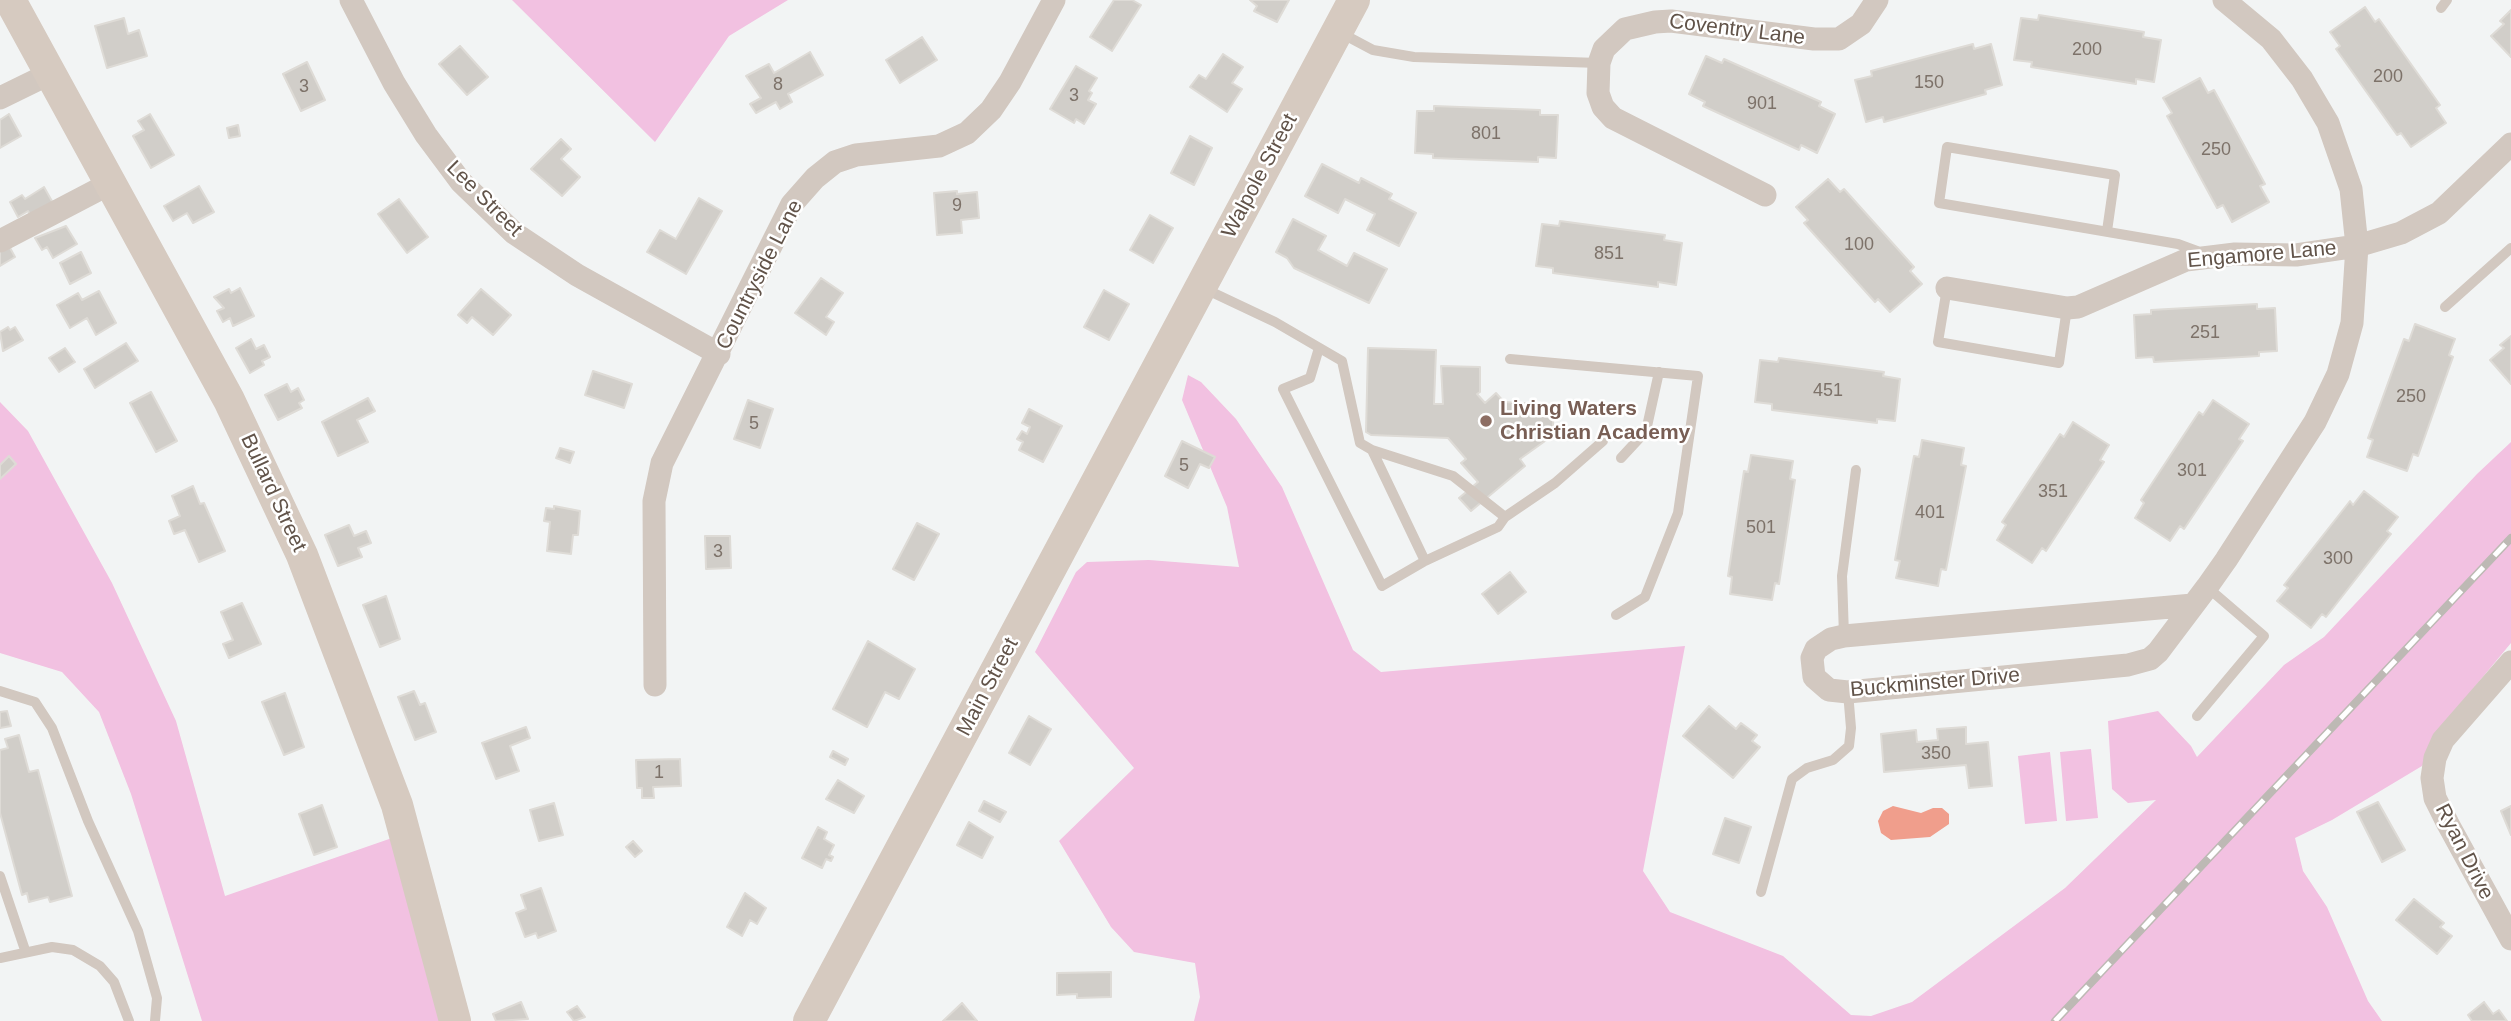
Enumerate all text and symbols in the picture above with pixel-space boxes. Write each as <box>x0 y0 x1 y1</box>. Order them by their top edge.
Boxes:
street label: Coventry Lane <box>1668 9 1806 51</box>
house number: 200 <box>2072 39 2102 61</box>
house number: 200 <box>2373 66 2403 88</box>
house number: 150 <box>1914 72 1944 94</box>
house number: 8 <box>773 74 783 96</box>
house number: 3 <box>299 76 309 98</box>
house number: 3 <box>1069 85 1079 107</box>
house number: 901 <box>1747 93 1777 115</box>
street label: Walpole Street <box>1217 110 1303 242</box>
house number: 801 <box>1471 123 1501 145</box>
house number: 250 <box>2201 139 2231 161</box>
street label: Lee Street <box>441 156 527 242</box>
house number: 9 <box>952 195 962 217</box>
street label: Countryside Lane <box>711 196 809 354</box>
house number: 100 <box>1844 234 1874 256</box>
street label: Engamore Lane <box>2186 236 2338 274</box>
house number: 851 <box>1594 243 1624 265</box>
house number: 251 <box>2190 322 2220 344</box>
house number: 451 <box>1813 380 1843 402</box>
house number: 250 <box>2396 386 2426 408</box>
place label: Living Waters Christian Academy <box>1500 396 1690 446</box>
house number: 5 <box>749 413 759 435</box>
marker: Living Waters Christian Academy <box>1478 413 1494 429</box>
street label: Bullard Street <box>235 430 311 556</box>
house number: 5 <box>1179 455 1189 477</box>
house number: 301 <box>2177 460 2207 482</box>
house number: 351 <box>2038 481 2068 503</box>
house number: 401 <box>1915 502 1945 524</box>
house number: 501 <box>1746 517 1776 539</box>
house number: 3 <box>713 541 723 563</box>
house number: 300 <box>2323 548 2353 570</box>
street label: Main Street <box>952 634 1024 740</box>
street label: Buckminster Drive <box>1849 663 2021 703</box>
house number: 350 <box>1921 743 1951 765</box>
house number: 1 <box>654 762 664 784</box>
street label: Ryan Drive <box>2429 800 2499 904</box>

